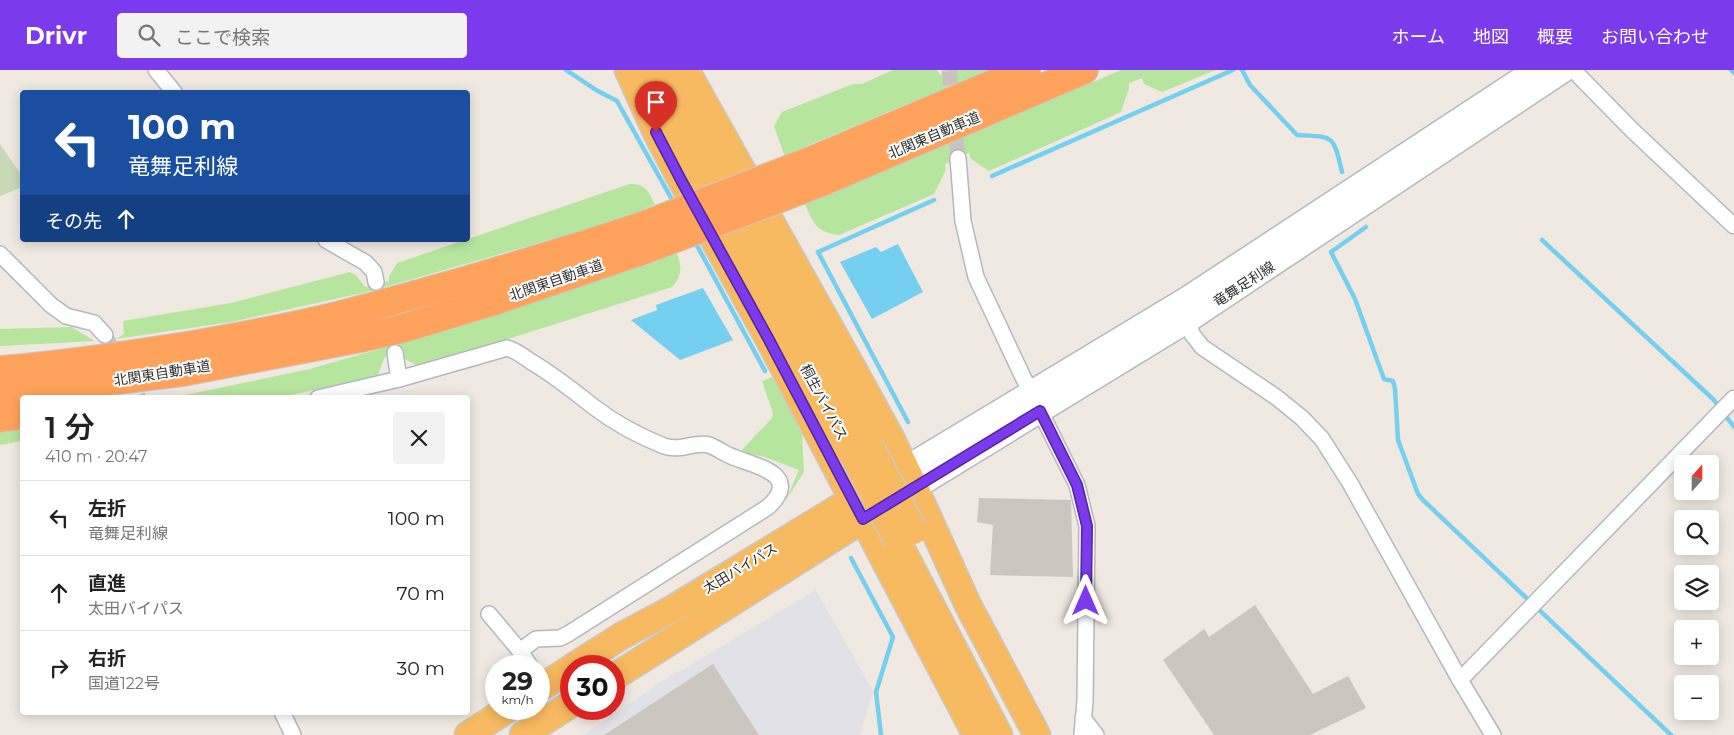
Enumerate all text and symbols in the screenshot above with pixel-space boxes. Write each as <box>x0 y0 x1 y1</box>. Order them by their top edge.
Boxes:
search box <box>117 13 467 58</box>
text: Drivr <box>25 21 87 50</box>
icon: search <box>135 21 163 49</box>
text: ここで検索 <box>175 26 270 49</box>
text: ホーム <box>1392 26 1445 48</box>
text: 地図 <box>1473 26 1509 48</box>
text: 概要 <box>1537 26 1573 48</box>
text: お問い合わせ <box>1601 26 1709 48</box>
pin <box>635 81 677 132</box>
icon: arrive <box>642 88 670 116</box>
text: 100 m <box>128 105 236 148</box>
street label: 北関東自動車道 <box>885 108 983 162</box>
icon: left <box>45 110 110 175</box>
text: 竜舞足利線 <box>128 153 238 180</box>
icon: ahead <box>112 205 140 233</box>
text: その先 <box>45 210 102 233</box>
street label: 北関東自動車道 <box>507 256 605 304</box>
street label: 竜舞足利線 <box>1210 257 1278 311</box>
street label: 北関東自動車道 <box>112 356 212 390</box>
street label: 桐生バイパス <box>796 361 852 443</box>
text: 1 分 <box>45 409 95 446</box>
button: close <box>393 412 445 464</box>
text: 410 m · 20:47 <box>45 447 147 466</box>
north arrow <box>1674 455 1719 500</box>
map controls <box>1674 455 1719 720</box>
text: 左折 <box>88 497 126 520</box>
icon: left <box>45 504 73 532</box>
text: 100 m <box>388 507 445 530</box>
button: search <box>1674 510 1719 555</box>
text: 竜舞足利線 <box>88 524 168 543</box>
street label: 太田バイパス <box>699 539 781 597</box>
button: layers <box>1674 565 1719 610</box>
text: 直進 <box>88 572 126 595</box>
position arrow <box>1059 574 1111 626</box>
icon: ahead <box>45 579 73 607</box>
text: 70 m <box>396 582 445 605</box>
text: 太田バイパス <box>88 599 184 618</box>
button: + <box>1674 620 1719 665</box>
text: 右折 <box>88 647 126 670</box>
icon: right <box>45 654 73 682</box>
speed limit sign: 30 <box>560 655 625 720</box>
text: 30 m <box>397 657 445 680</box>
text: 29 <box>502 666 533 696</box>
text: 国道122号 <box>88 674 160 693</box>
button: − <box>1674 675 1719 720</box>
text: km/h <box>501 692 534 707</box>

